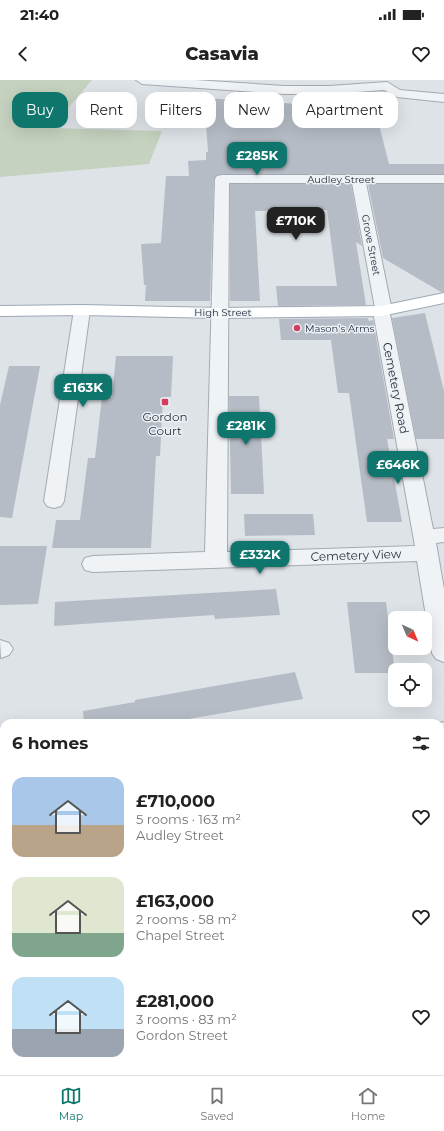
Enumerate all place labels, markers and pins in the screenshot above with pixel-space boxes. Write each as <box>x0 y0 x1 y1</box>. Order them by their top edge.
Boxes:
pin: £285K <box>229 142 285 176</box>
pin: £710K <box>268 207 324 241</box>
place label: Mason's Arms <box>305 322 375 335</box>
marker: Mason's Arms <box>292 323 302 333</box>
pin: £163K <box>55 374 111 408</box>
marker: Gordon Court <box>160 397 170 407</box>
place label: Gordon Court <box>142 409 188 438</box>
pin: £281K <box>218 412 274 446</box>
pin: £646K <box>370 451 426 485</box>
pin: £332K <box>232 541 288 575</box>

